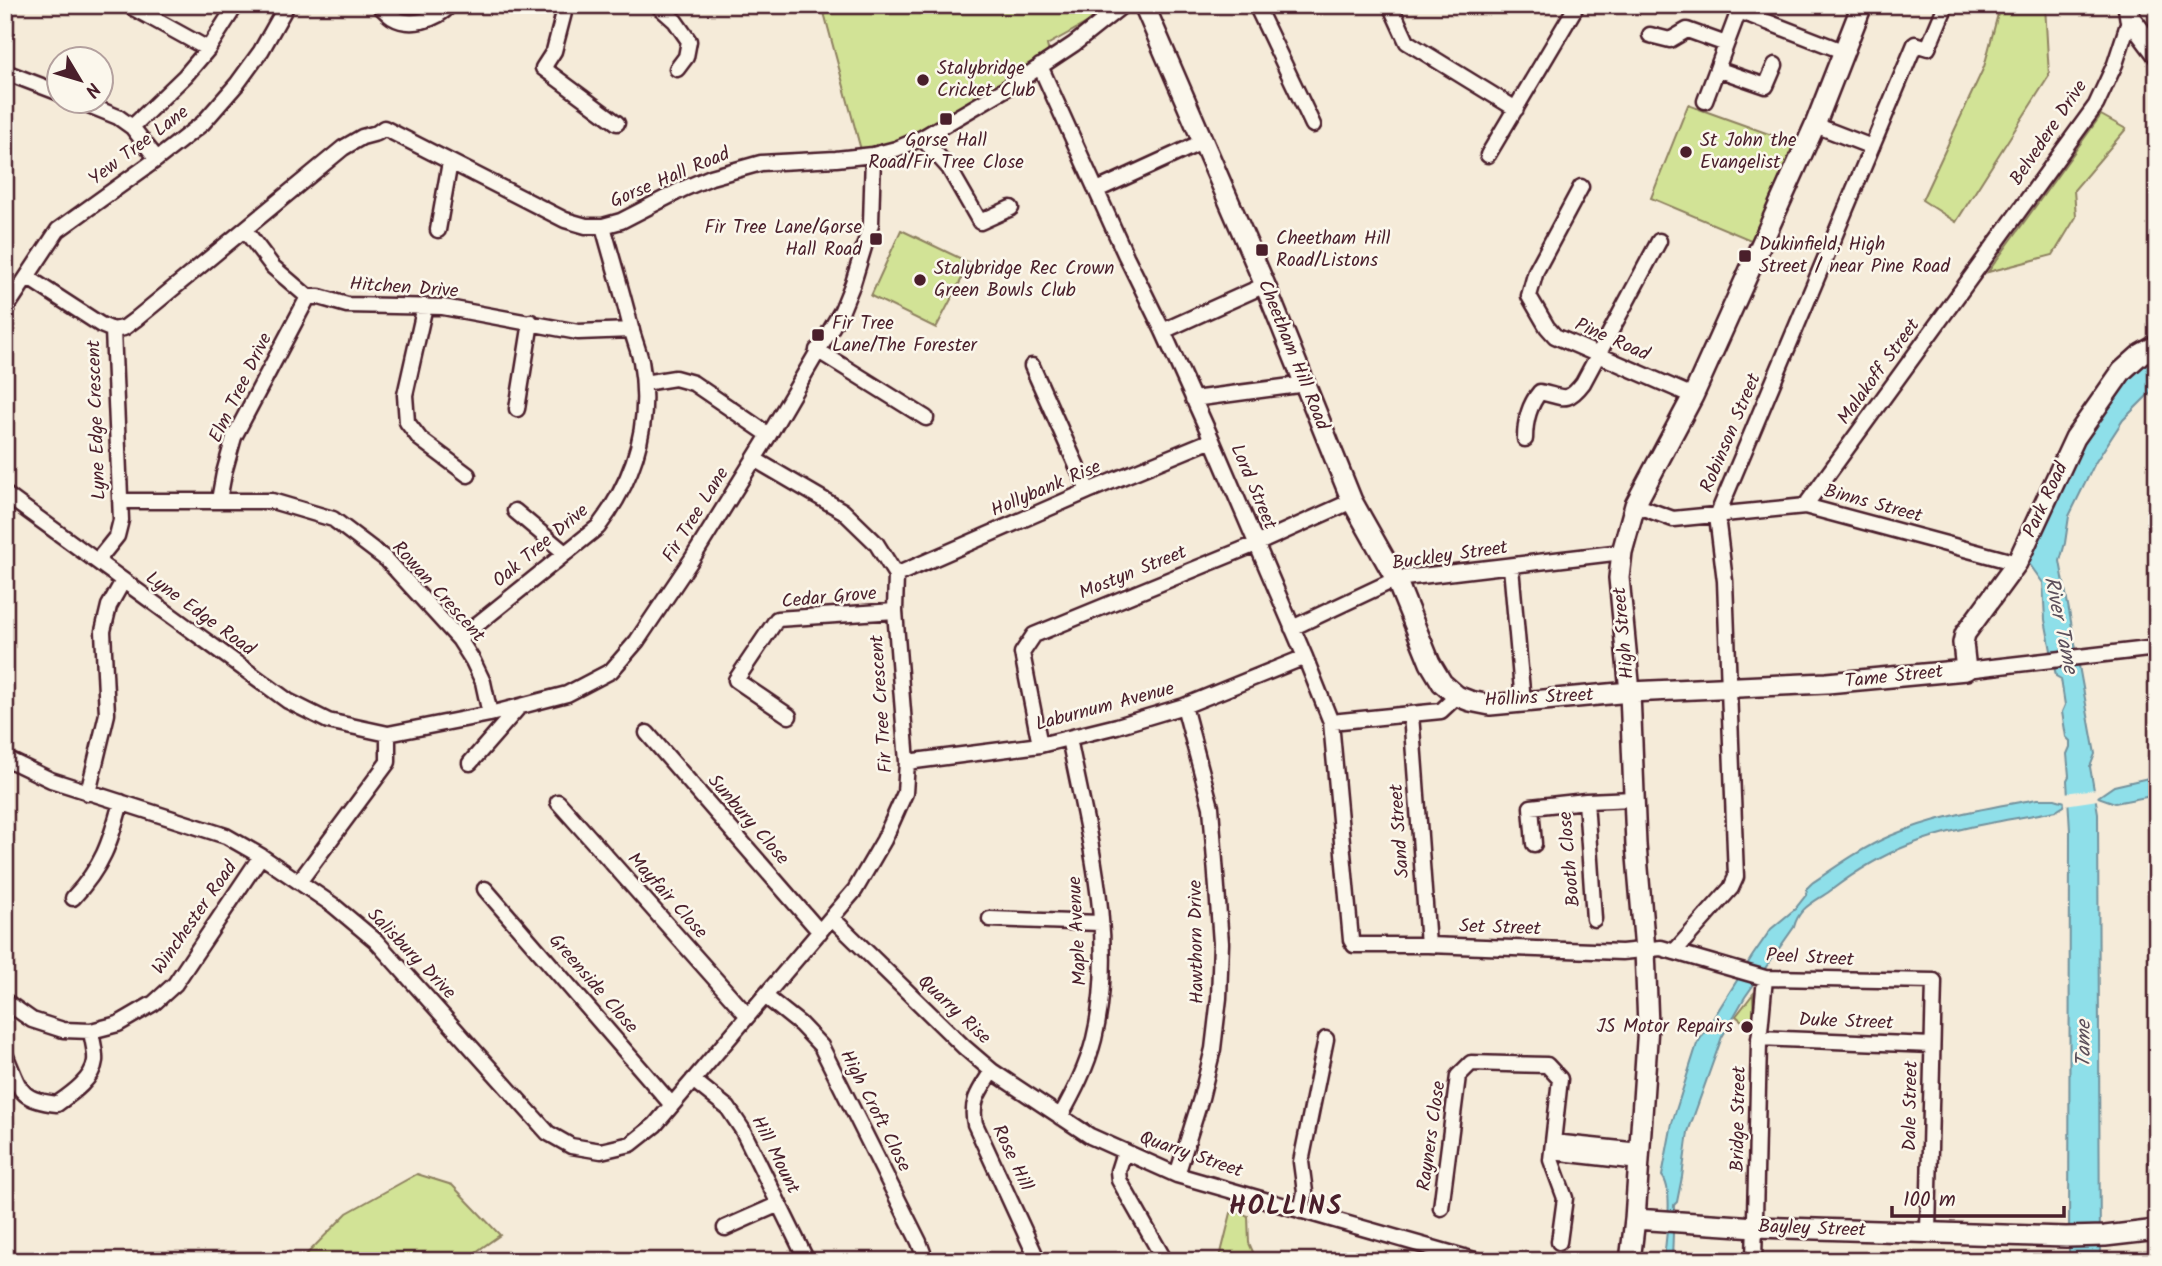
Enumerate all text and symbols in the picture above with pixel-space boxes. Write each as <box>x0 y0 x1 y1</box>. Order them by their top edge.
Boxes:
north arrow <box>46 46 116 116</box>
place label: Stalybridge Cricket Club <box>937 54 1035 106</box>
marker: Stalybridge Cricket Club <box>915 72 931 88</box>
street label: Belvedere Drive <box>2002 74 2096 192</box>
text: N <box>76 75 107 103</box>
street label: Yew Tree Lane <box>82 98 196 194</box>
marker: Gorse Hall Road/Fir Tree Close <box>938 111 954 127</box>
place label: Gorse Hall Road/Fir Tree Close <box>868 126 1024 178</box>
place label: St John the Evangelist <box>1700 126 1797 178</box>
street label: Gorse Hall Road <box>605 139 735 217</box>
marker: St John the Evangelist <box>1678 144 1694 160</box>
place label: Fir Tree Lane/Gorse Hall Road <box>705 213 863 265</box>
place label: Cheetham Hill Road/Listons <box>1276 224 1391 276</box>
place label: Dukinfield, High Street / near Pine Road <box>1759 230 1950 282</box>
marker: Fir Tree Lane/Gorse Hall Road <box>868 231 884 247</box>
marker: Cheetham Hill Road/Listons <box>1254 242 1270 258</box>
marker: Dukinfield, High Street / near Pine Road <box>1737 248 1753 264</box>
place label: Stalybridge Rec Crown Green Bowls Club <box>934 254 1114 306</box>
street label: Hitchen Drive <box>348 269 460 307</box>
marker: Stalybridge Rec Crown Green Bowls Club <box>912 272 928 288</box>
street label: Cheetham Hill Road <box>1249 275 1337 435</box>
place label: Fir Tree Lane/The Forester <box>832 309 979 361</box>
street label: Pine Road <box>1570 310 1655 370</box>
street label: Malakoff Street <box>1830 312 1928 431</box>
street label: Elm Tree Drive <box>201 327 281 448</box>
marker: Fir Tree Lane/The Forester <box>810 327 826 343</box>
street label: Lyne Edge Crescent <box>79 339 115 501</box>
street label: Robinson Street <box>1692 368 1770 497</box>
street label: Lord Street <box>1221 439 1285 535</box>
street label: Hollybank Rise <box>986 452 1106 526</box>
street label: Park Road <box>2015 457 2077 543</box>
street label: Fir Tree Lane <box>655 461 737 569</box>
street label: Binns Street <box>1820 476 1926 532</box>
street label: Oak Tree Drive <box>486 496 596 595</box>
street label: Buckley Street <box>1390 533 1510 579</box>
street label: Rowan Crescent <box>384 534 492 650</box>
street label: Mostyn Street <box>1075 538 1192 608</box>
street label: Lyne Edge Road <box>139 564 262 664</box>
water label: River Tame <box>2034 574 2087 679</box>
street label: Cedar Grove <box>780 579 878 617</box>
street label: High Street <box>1605 585 1643 680</box>
street label: Fir Tree Crescent <box>862 633 902 774</box>
street label: Tame Street <box>1843 657 1945 697</box>
street label: Laburnum Avenue <box>1032 674 1178 740</box>
street label: Hollins Street <box>1484 680 1595 716</box>
street label: Sunbury Close <box>700 768 797 873</box>
street label: Sand Street <box>1382 782 1418 879</box>
street label: Booth Close <box>1551 810 1589 908</box>
street label: Mayfair Close <box>620 846 715 947</box>
street label: Winchester Road <box>145 855 246 981</box>
street label: Maple Avenue <box>1060 875 1096 987</box>
street label: Hawthorn Drive <box>1181 879 1213 1004</box>
street label: Salisbury Drive <box>359 901 463 1007</box>
street label: Set Street <box>1459 912 1542 944</box>
street label: Greenside Close <box>541 927 646 1041</box>
street label: Peel Street <box>1765 941 1855 975</box>
street label: Quarry Rise <box>910 968 998 1053</box>
street label: Duke Street <box>1798 1005 1894 1039</box>
place label: JS Motor Repairs <box>1596 1012 1733 1042</box>
water label: Tame <box>2068 1018 2101 1068</box>
marker: JS Motor Repairs <box>1739 1019 1755 1035</box>
street label: High Croft Close <box>831 1045 919 1178</box>
street label: Dale Street <box>1895 1060 1927 1151</box>
street label: Bridge Street <box>1723 1065 1755 1172</box>
street label: Rayners Close <box>1409 1079 1455 1193</box>
street label: Hill Mount <box>742 1111 808 1200</box>
street label: Rose Hill <box>984 1120 1041 1197</box>
street label: Quarry Street <box>1135 1123 1247 1187</box>
scale bar <box>1892 1175 2064 1219</box>
text: 100 m <box>1903 1184 1956 1217</box>
district label: HOLLINS <box>1229 1186 1343 1228</box>
street label: Bayley Street <box>1758 1212 1867 1246</box>

